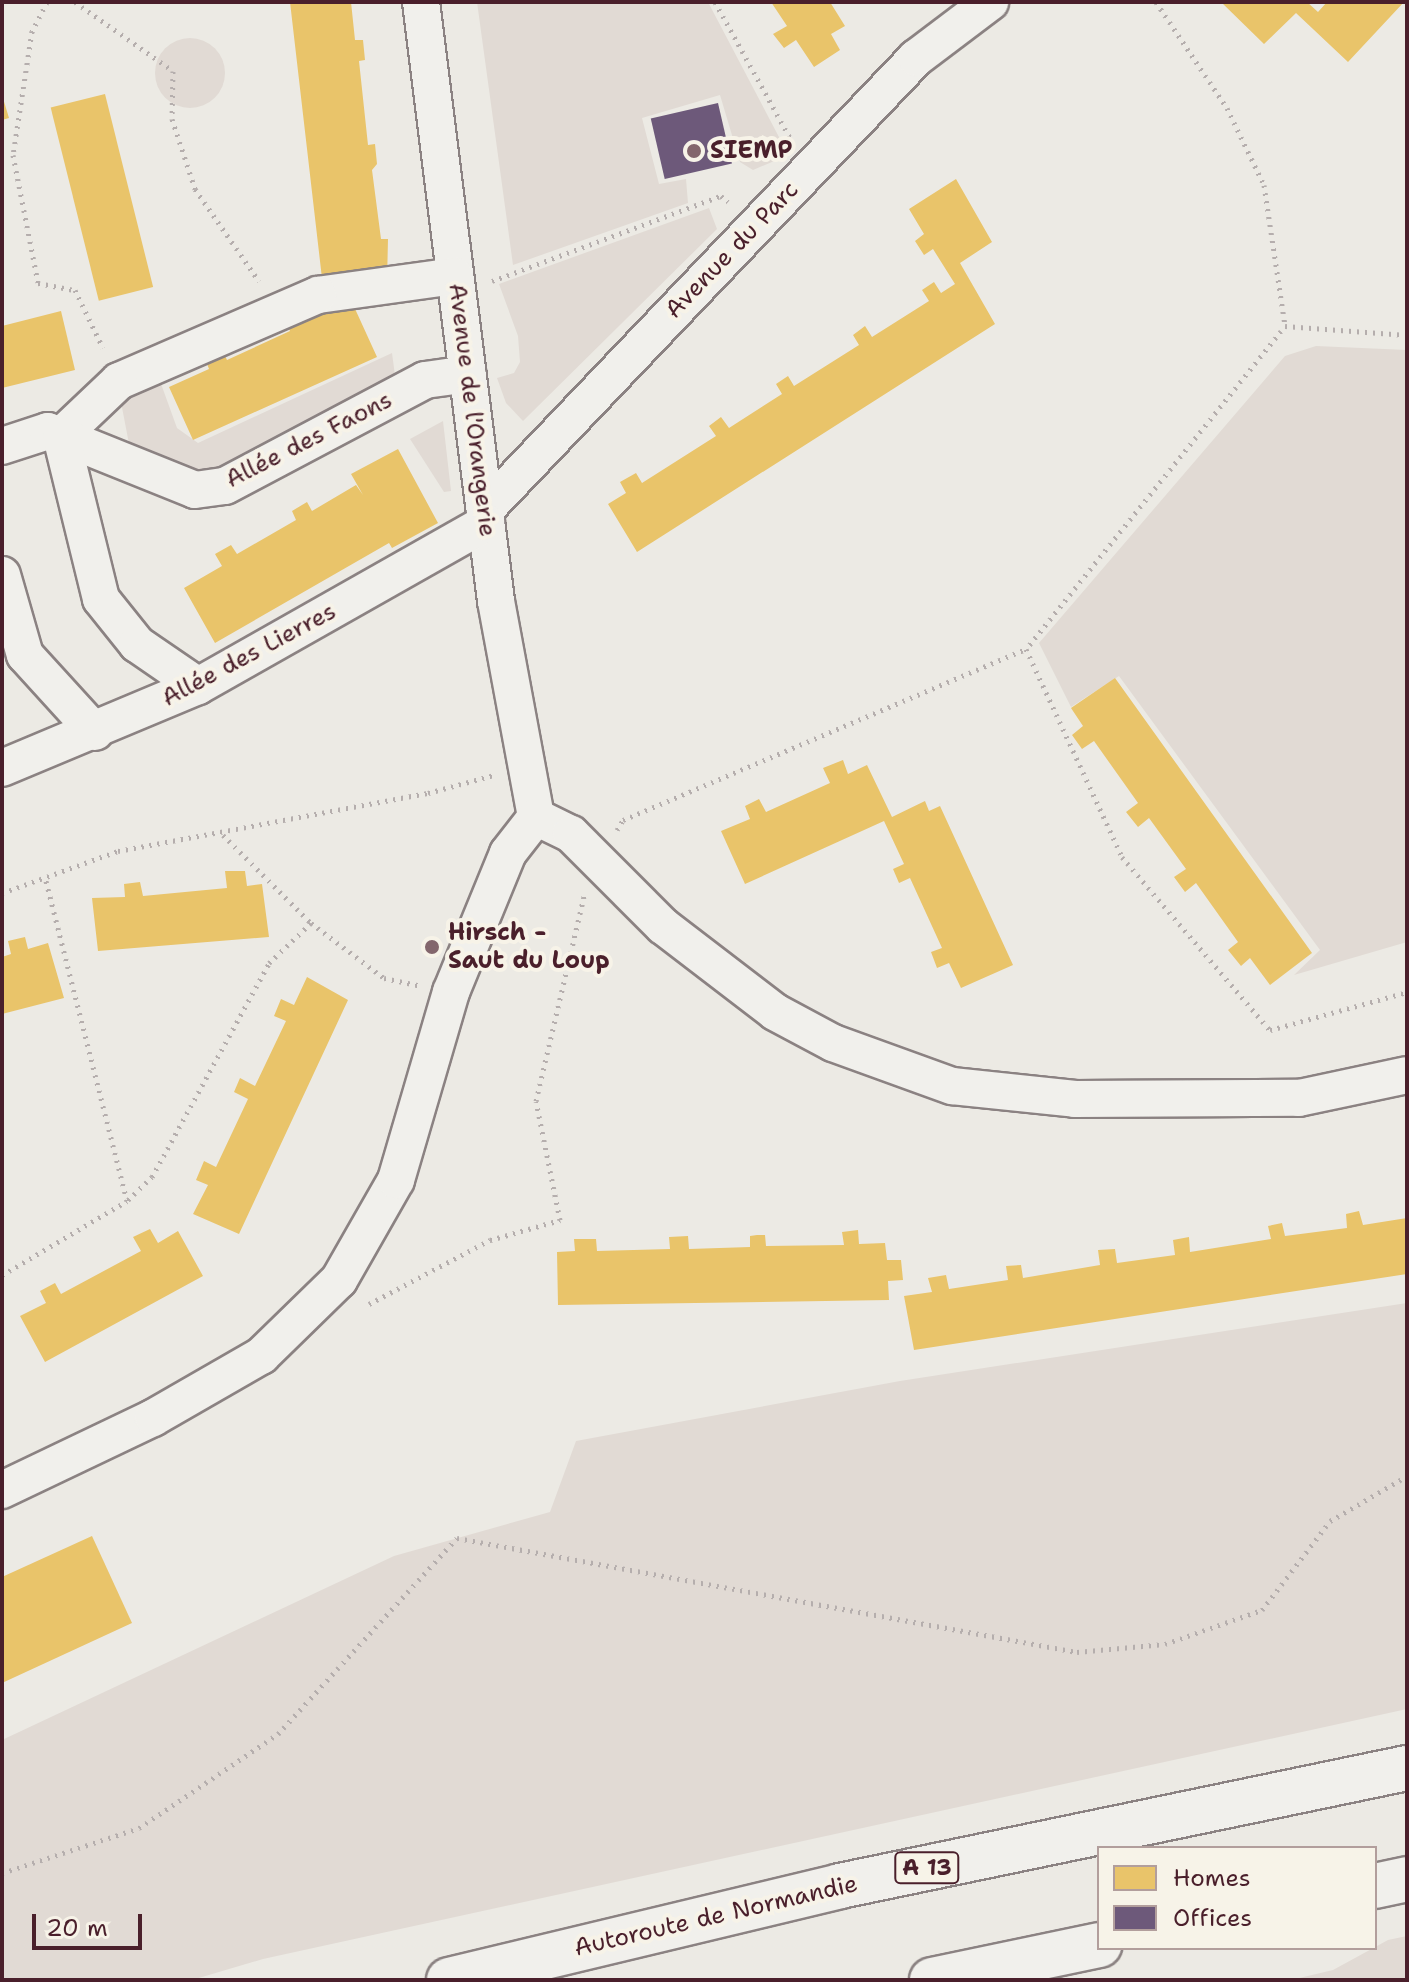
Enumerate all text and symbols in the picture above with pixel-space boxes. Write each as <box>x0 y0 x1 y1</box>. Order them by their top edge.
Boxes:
place label: SIEMP <box>710 137 793 165</box>
marker: SIEMP <box>685 142 703 160</box>
street label: Avenue du Parc <box>659 176 805 324</box>
street label: Avenue de l'Orangerie <box>442 282 502 538</box>
street label: Allée des Faons <box>221 386 397 494</box>
street label: Allée des Lierres <box>157 597 341 713</box>
place label: Hirsch - Saut du Loup <box>448 919 610 975</box>
marker: Hirsch - Saut du Loup <box>423 938 441 956</box>
legend <box>1097 1846 1377 1950</box>
road number: A 13 <box>893 1850 961 1886</box>
text: Homes <box>1173 1862 1251 1894</box>
street label: Autoroute de Normandie <box>572 1869 860 1963</box>
scale bar <box>36 1898 146 1948</box>
text: Offices <box>1173 1902 1252 1934</box>
text: 20 m <box>46 1912 108 1944</box>

